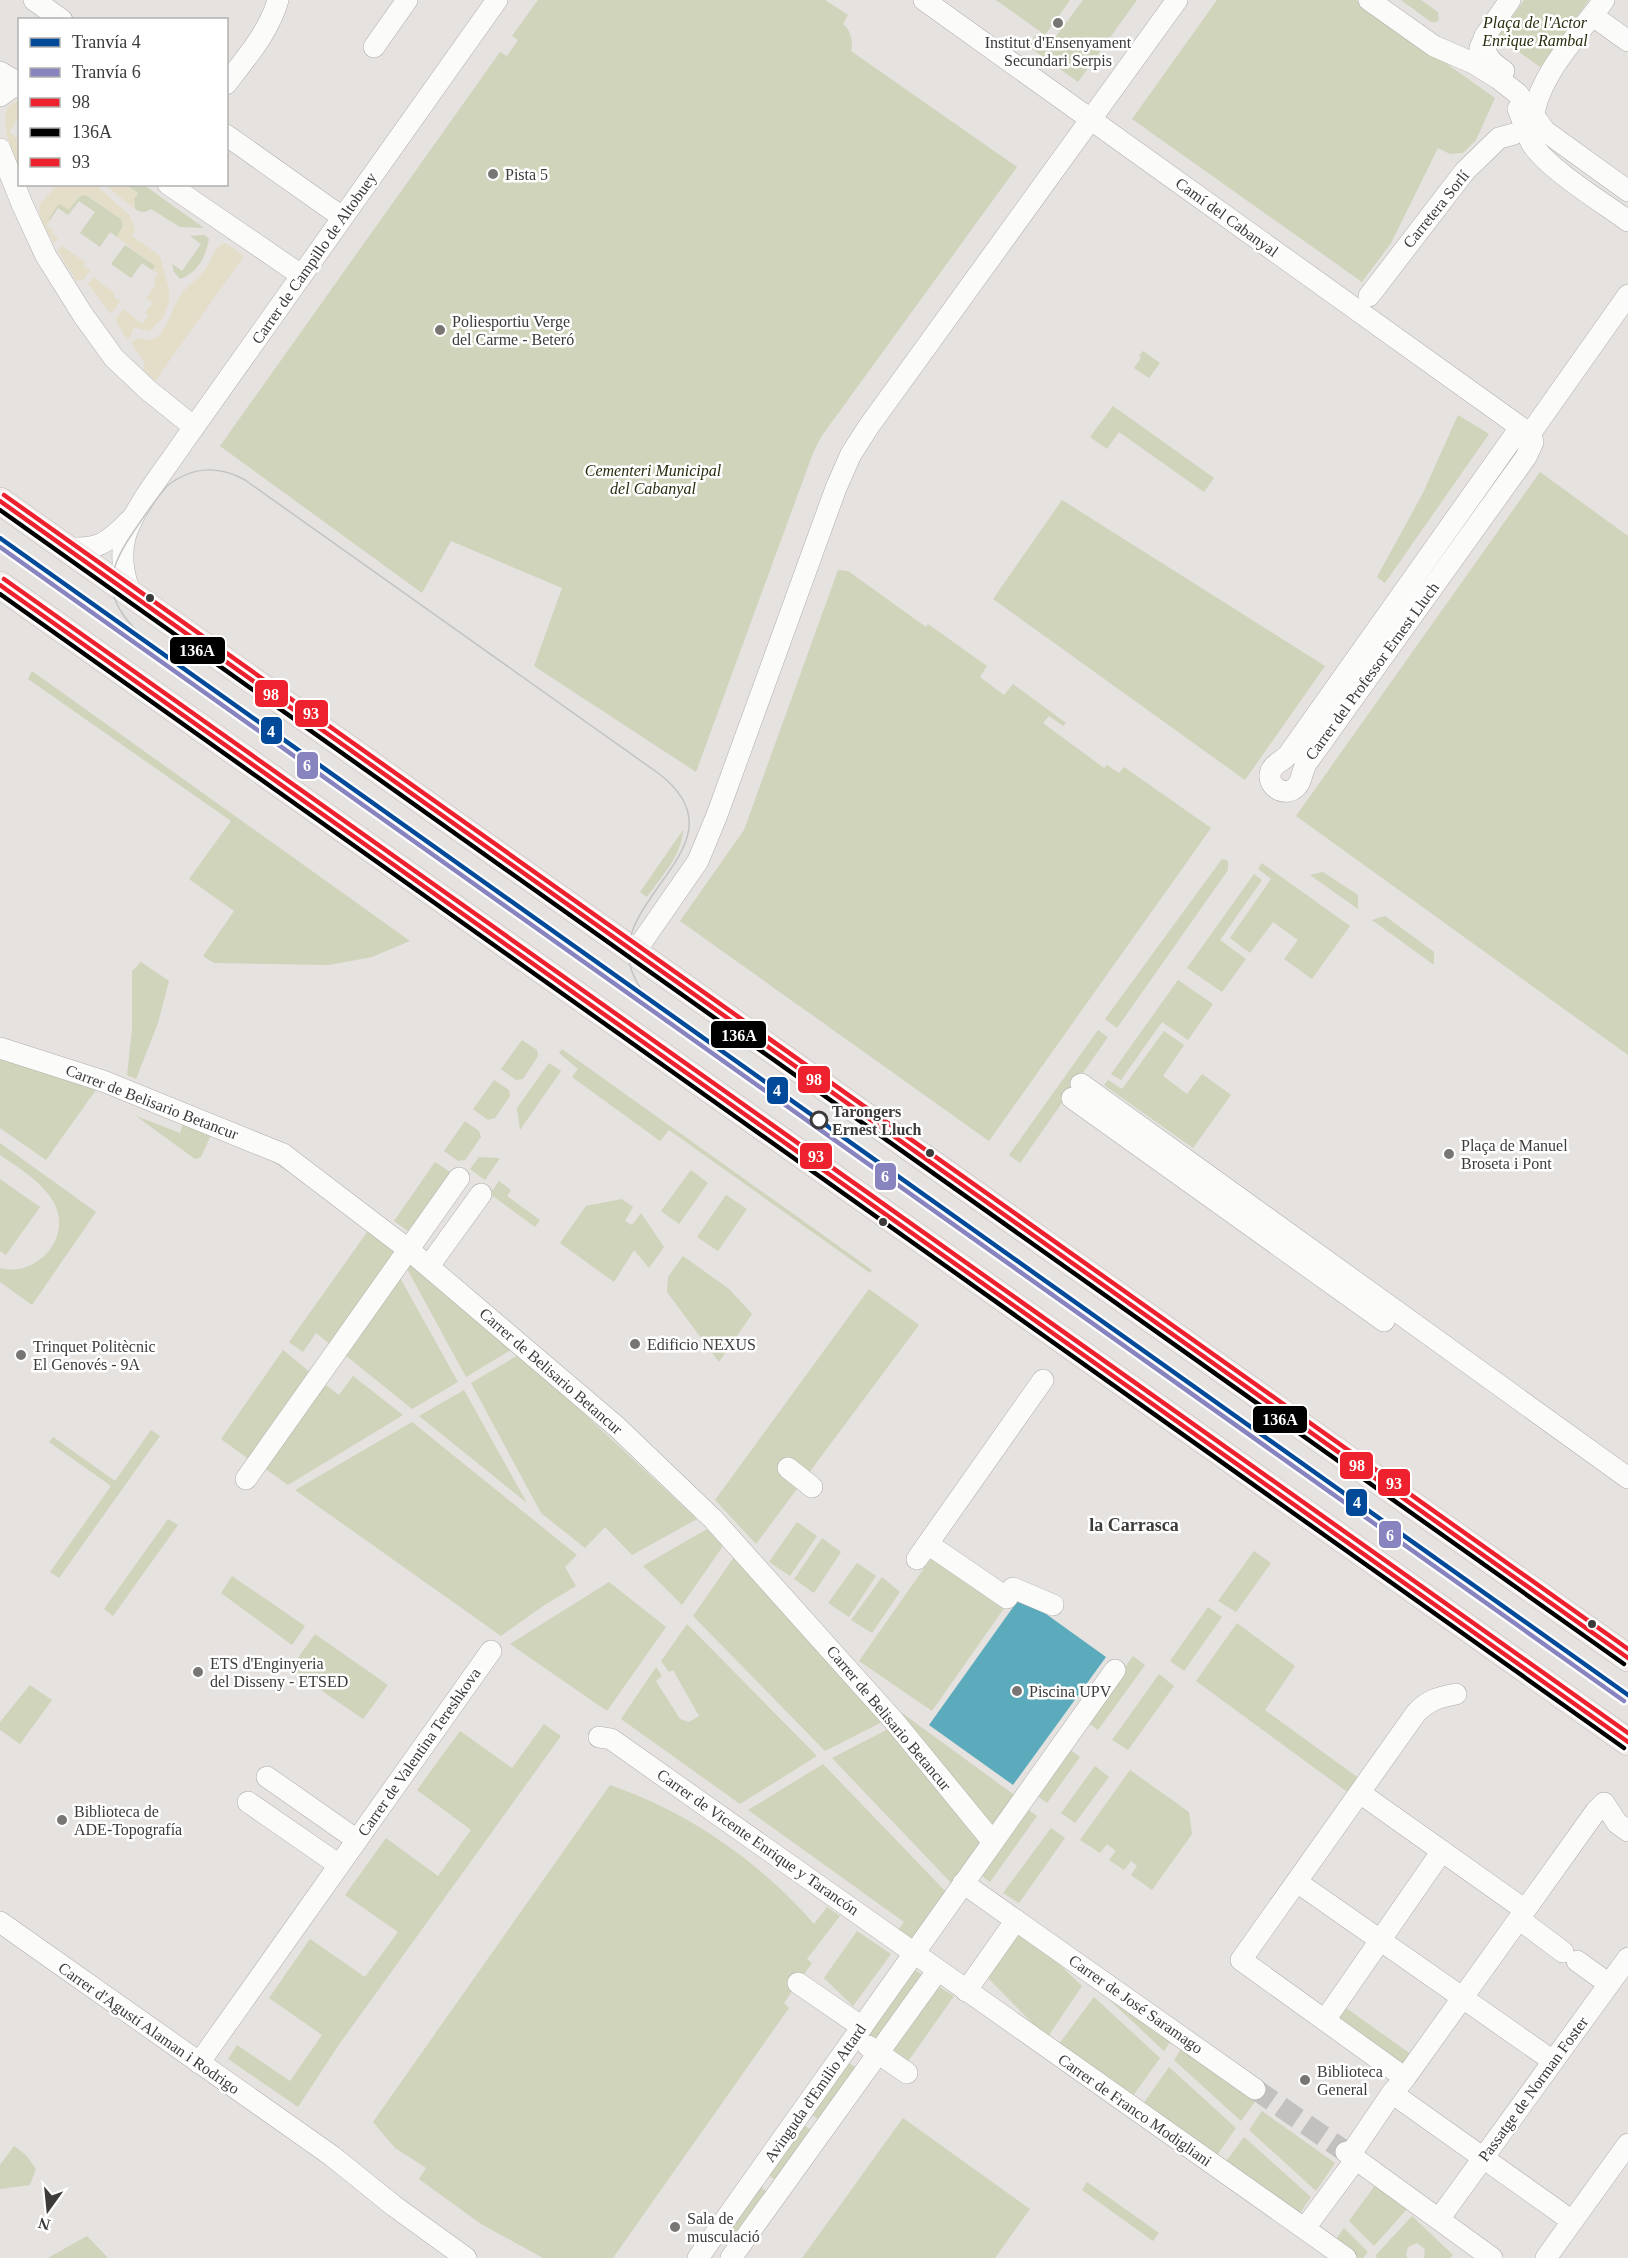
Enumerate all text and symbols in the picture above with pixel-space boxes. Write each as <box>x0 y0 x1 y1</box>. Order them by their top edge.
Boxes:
park label: Plaça de l'Actor Enrique Rambal <box>1481 14 1588 50</box>
marker: Institut d'Ensenyament Secundari Serpis <box>1051 16 1065 30</box>
legend <box>18 18 228 186</box>
text: Tranvía 4 <box>72 32 141 52</box>
place label: Institut d'Ensenyament Secundari Serpis <box>985 34 1132 70</box>
text: Tranvía 6 <box>72 62 141 82</box>
text: 98 <box>72 92 90 112</box>
text: 136A <box>72 122 112 142</box>
text: 93 <box>72 152 90 172</box>
place label: Pista 5 <box>505 166 548 183</box>
street label: Carretera Sorlí <box>1400 166 1473 251</box>
marker: Pista 5 <box>486 167 500 181</box>
street label: Carrer de Campillo de Altobuey <box>248 169 381 348</box>
street label: Camí del Cabanyal <box>1172 174 1282 261</box>
place label: Poliesportiu Verge del Carme - Beteró <box>452 313 574 348</box>
marker: Poliesportiu Verge del Carme - Beteró <box>433 323 447 337</box>
park label: Cementeri Municipal del Cabanyal <box>585 462 722 498</box>
street label: Carrer del Professor Ernest Lluch <box>1302 579 1442 763</box>
unlabelled marker <box>144 592 156 604</box>
line badge: 136A <box>169 636 226 665</box>
text: 136A <box>179 642 215 659</box>
line badge: 98 <box>254 679 289 708</box>
text: 98 <box>263 686 279 703</box>
line badge: 93 <box>294 699 329 728</box>
text: 93 <box>303 705 319 722</box>
line badge: 4 <box>260 716 283 745</box>
text: 4 <box>267 723 275 740</box>
line badge: 6 <box>296 751 319 780</box>
text: 6 <box>303 757 311 774</box>
line badge: 136A <box>710 1020 767 1049</box>
text: 136A <box>721 1027 757 1044</box>
street label: Carrer de Belisario Betancur <box>63 1061 241 1143</box>
line badge: 98 <box>797 1065 831 1094</box>
text: 98 <box>806 1071 822 1088</box>
line badge: 4 <box>766 1076 789 1105</box>
text: 4 <box>773 1082 781 1099</box>
place label: Tarongers Ernest Lluch <box>832 1103 921 1138</box>
marker: Tarongers Ernest Lluch <box>810 1111 828 1129</box>
place label: Plaça de Manuel Broseta i Pont <box>1461 1137 1568 1172</box>
line badge: 93 <box>799 1142 833 1170</box>
unlabelled marker <box>924 1147 936 1159</box>
marker: Plaça de Manuel Broseta i Pont <box>1442 1147 1456 1161</box>
text: 93 <box>808 1148 824 1165</box>
line badge: 6 <box>874 1162 897 1191</box>
text: 6 <box>881 1168 889 1185</box>
unlabelled marker <box>877 1216 889 1228</box>
street label: Carrer de Belisario Betancur <box>476 1304 626 1438</box>
place label: Edificio NEXUS <box>647 1336 756 1353</box>
marker: Edificio NEXUS <box>628 1337 642 1351</box>
place label: Trinquet Politècnic El Genovés - 9A <box>33 1338 156 1373</box>
marker: Trinquet Politècnic El Genovés - 9A <box>14 1348 28 1362</box>
line badge: 136A <box>1252 1405 1308 1434</box>
text: 136A <box>1262 1411 1298 1428</box>
line badge: 98 <box>1339 1451 1374 1480</box>
text: 98 <box>1349 1457 1365 1474</box>
line badge: 93 <box>1377 1468 1411 1497</box>
text: 93 <box>1386 1475 1402 1492</box>
line badge: 4 <box>1345 1488 1368 1517</box>
text: 4 <box>1353 1494 1361 1511</box>
district label: la Carrasca <box>1089 1515 1179 1535</box>
line badge: 6 <box>1378 1520 1402 1549</box>
text: 6 <box>1386 1527 1394 1544</box>
unlabelled marker <box>1586 1618 1598 1630</box>
street label: Carrer de Belisario Betancur <box>824 1642 955 1794</box>
place label: ETS d'Enginyeria del Disseny - ETSED <box>210 1655 348 1691</box>
marker: ETS d'Enginyeria del Disseny - ETSED <box>191 1665 205 1679</box>
street label: Carrer de Valentina Tereshkova <box>354 1665 484 1839</box>
place label: Piscina UPV <box>1029 1683 1112 1700</box>
marker: Piscina UPV <box>1010 1684 1024 1698</box>
street label: Carrer de Vicente Enrique y Tarancón <box>653 1766 862 1919</box>
place label: Biblioteca de ADE-Topografía <box>74 1803 182 1839</box>
marker: Biblioteca de ADE-Topografía <box>55 1813 69 1827</box>
street label: Carrer de José Saramago <box>1065 1951 1206 2058</box>
street label: Carrer d'Agustí Alaman i Rodrigo <box>55 1959 243 2098</box>
street label: Passatge de Norman Foster <box>1475 2013 1592 2165</box>
street label: Avinguda d'Emilio Attard <box>761 2021 870 2166</box>
street label: Carrer de Franco Modigliani <box>1054 2050 1215 2171</box>
place label: Biblioteca General <box>1317 2063 1383 2098</box>
marker: Biblioteca General <box>1298 2073 1312 2087</box>
north arrow <box>18 2180 78 2240</box>
place label: Sala de musculació <box>687 2210 760 2245</box>
text: N <box>36 2214 52 2234</box>
marker: Sala de musculació <box>668 2220 682 2234</box>

